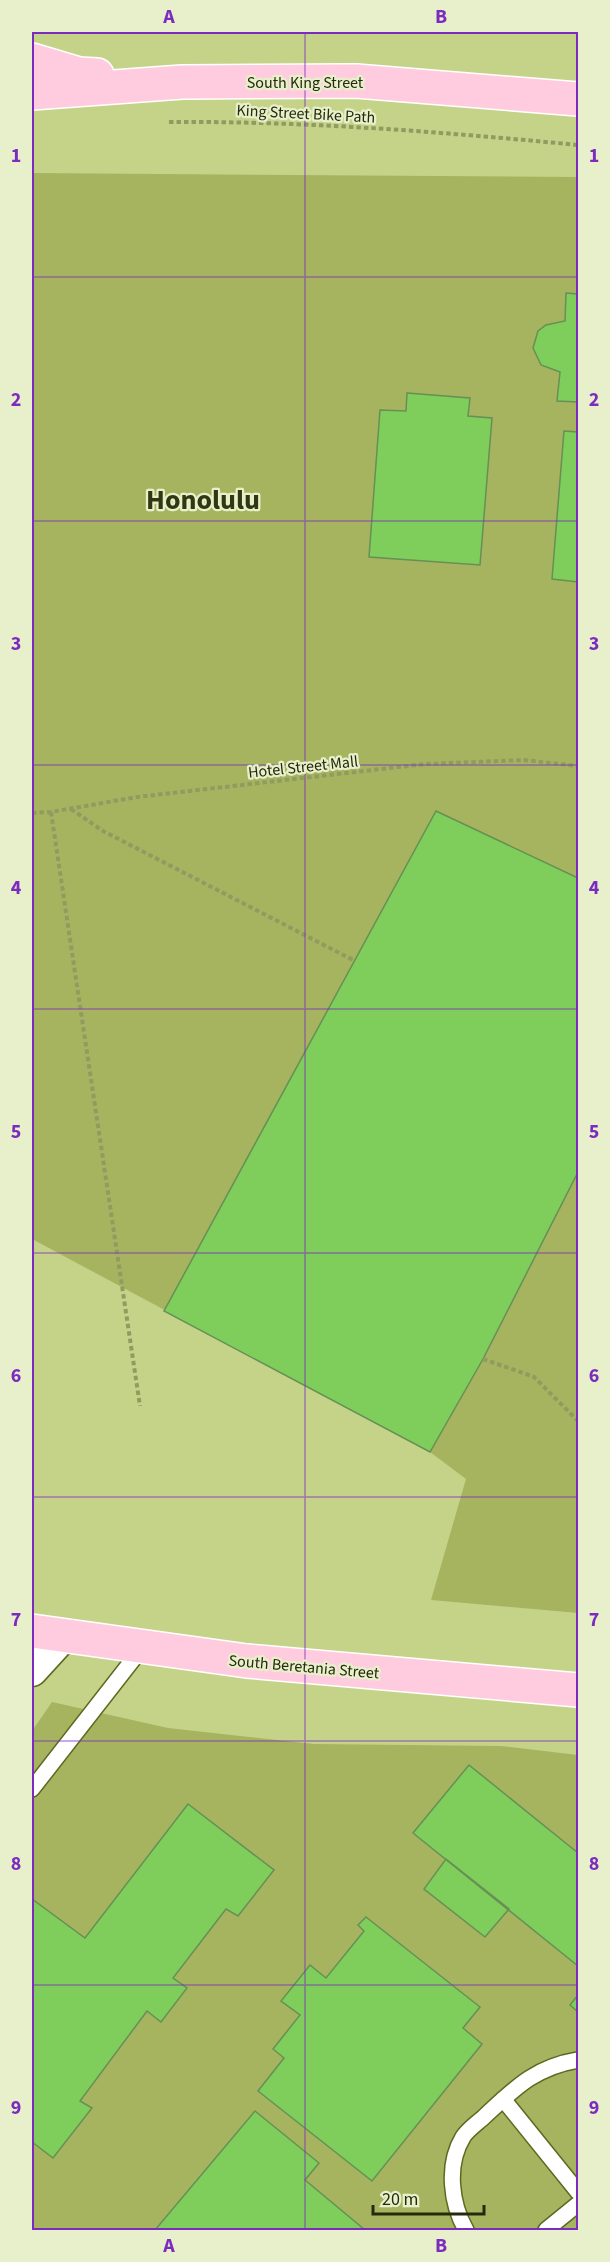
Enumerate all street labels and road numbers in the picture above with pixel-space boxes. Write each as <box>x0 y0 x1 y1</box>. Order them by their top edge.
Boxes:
street label: South King Street <box>247 72 364 94</box>
street label: King Street Bike Path <box>236 99 376 129</box>
street label: Hotel Street Mall <box>247 750 359 784</box>
street label: South Beretania Street <box>228 1649 381 1685</box>

